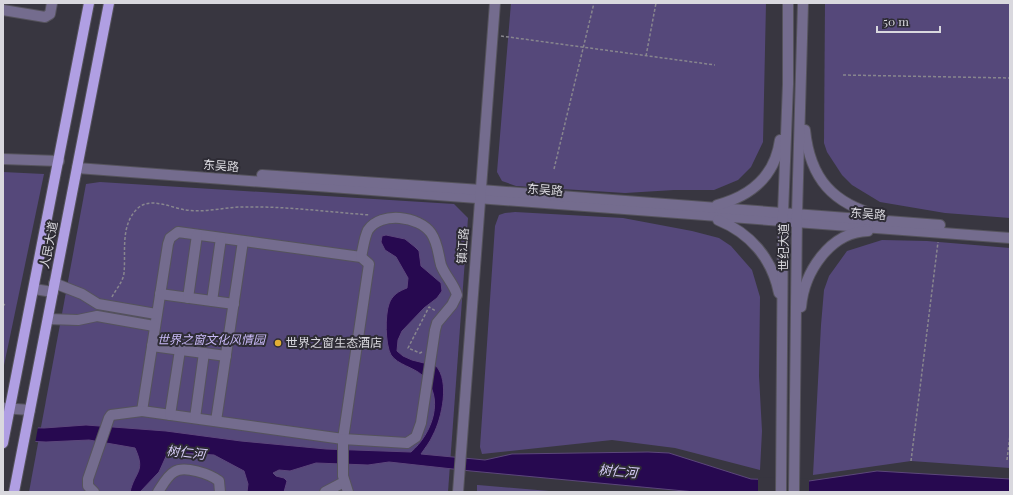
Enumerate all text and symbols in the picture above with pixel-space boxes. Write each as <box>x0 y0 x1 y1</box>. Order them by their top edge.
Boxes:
scale bar <box>877 8 940 34</box>
text: 50 m <box>883 13 909 29</box>
street label: 东吴路 <box>203 156 240 174</box>
street label: 东吴路 <box>527 180 564 198</box>
street label: 东吴路 <box>850 204 887 222</box>
street label: 人民大道 <box>36 220 60 270</box>
street label: 世纪大道 <box>775 223 791 271</box>
street label: 镇江路 <box>453 227 471 264</box>
park label: 世界之窗文化风情园 <box>157 331 267 347</box>
place label: 世界之窗生态酒店 <box>286 334 382 350</box>
marker: 世界之窗生态酒店 <box>273 338 283 348</box>
water label: 树仁河 <box>166 441 209 462</box>
water label: 树仁河 <box>598 460 641 481</box>

